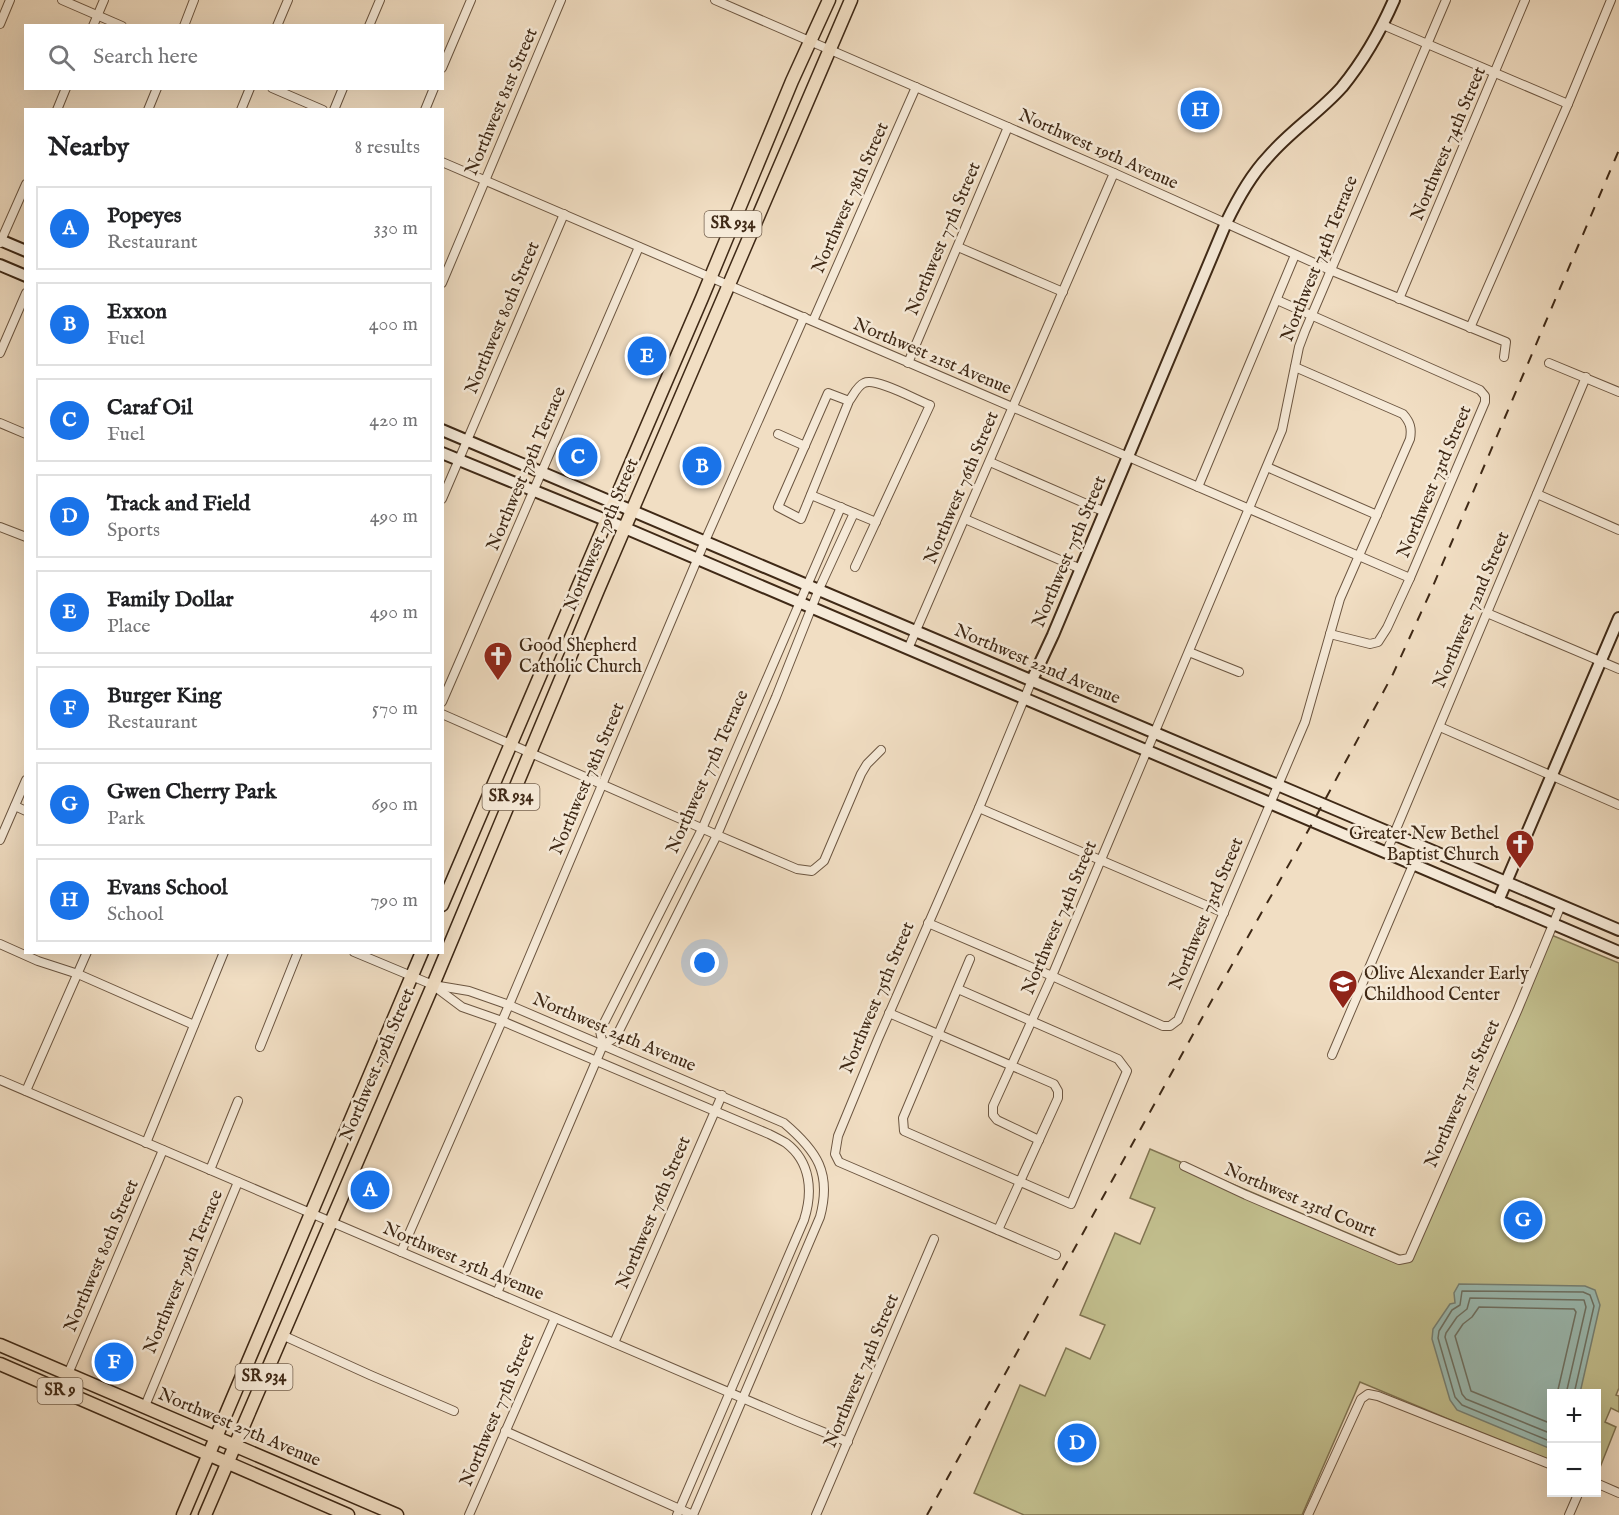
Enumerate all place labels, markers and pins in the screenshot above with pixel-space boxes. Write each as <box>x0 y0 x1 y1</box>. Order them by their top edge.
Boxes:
pin: H <box>1180 88 1220 132</box>
pin: E <box>628 334 666 378</box>
pin: C <box>558 434 598 480</box>
pin: B <box>682 444 722 488</box>
place label: Good Shepherd Catholic Church <box>519 635 642 679</box>
church icon: Good Shepherd Catholic Church <box>482 640 514 682</box>
place label: Greater New Bethel Baptist Church <box>1349 823 1499 867</box>
church icon: Greater New Bethel Baptist Church <box>1504 828 1536 870</box>
place label: Olive Alexander Early Childhood Center <box>1364 963 1529 1007</box>
school or university icon: Olive Alexander Early Childhood Center <box>1327 968 1359 1010</box>
pin: A <box>350 1168 389 1212</box>
pin: G <box>1504 1198 1543 1242</box>
pin: F <box>94 1340 134 1384</box>
pin: D <box>1058 1420 1096 1466</box>

